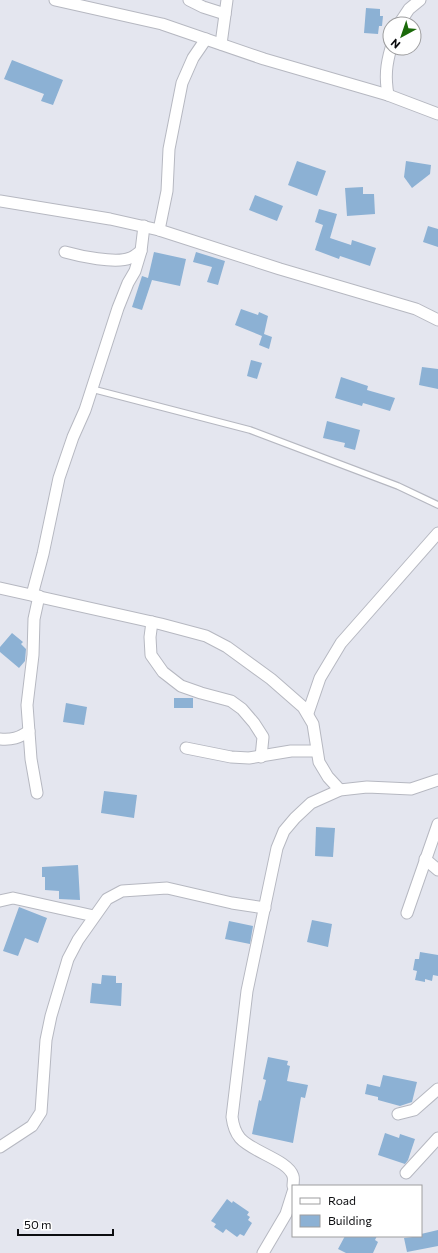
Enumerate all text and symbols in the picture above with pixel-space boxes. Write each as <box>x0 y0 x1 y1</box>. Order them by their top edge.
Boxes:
north arrow <box>382 16 422 56</box>
text: N <box>388 36 403 52</box>
legend <box>292 1185 422 1237</box>
text: Road <box>328 1193 356 1207</box>
scale bar <box>18 1211 113 1237</box>
text: Building <box>328 1213 372 1227</box>
text: 50 m <box>24 1217 52 1231</box>

